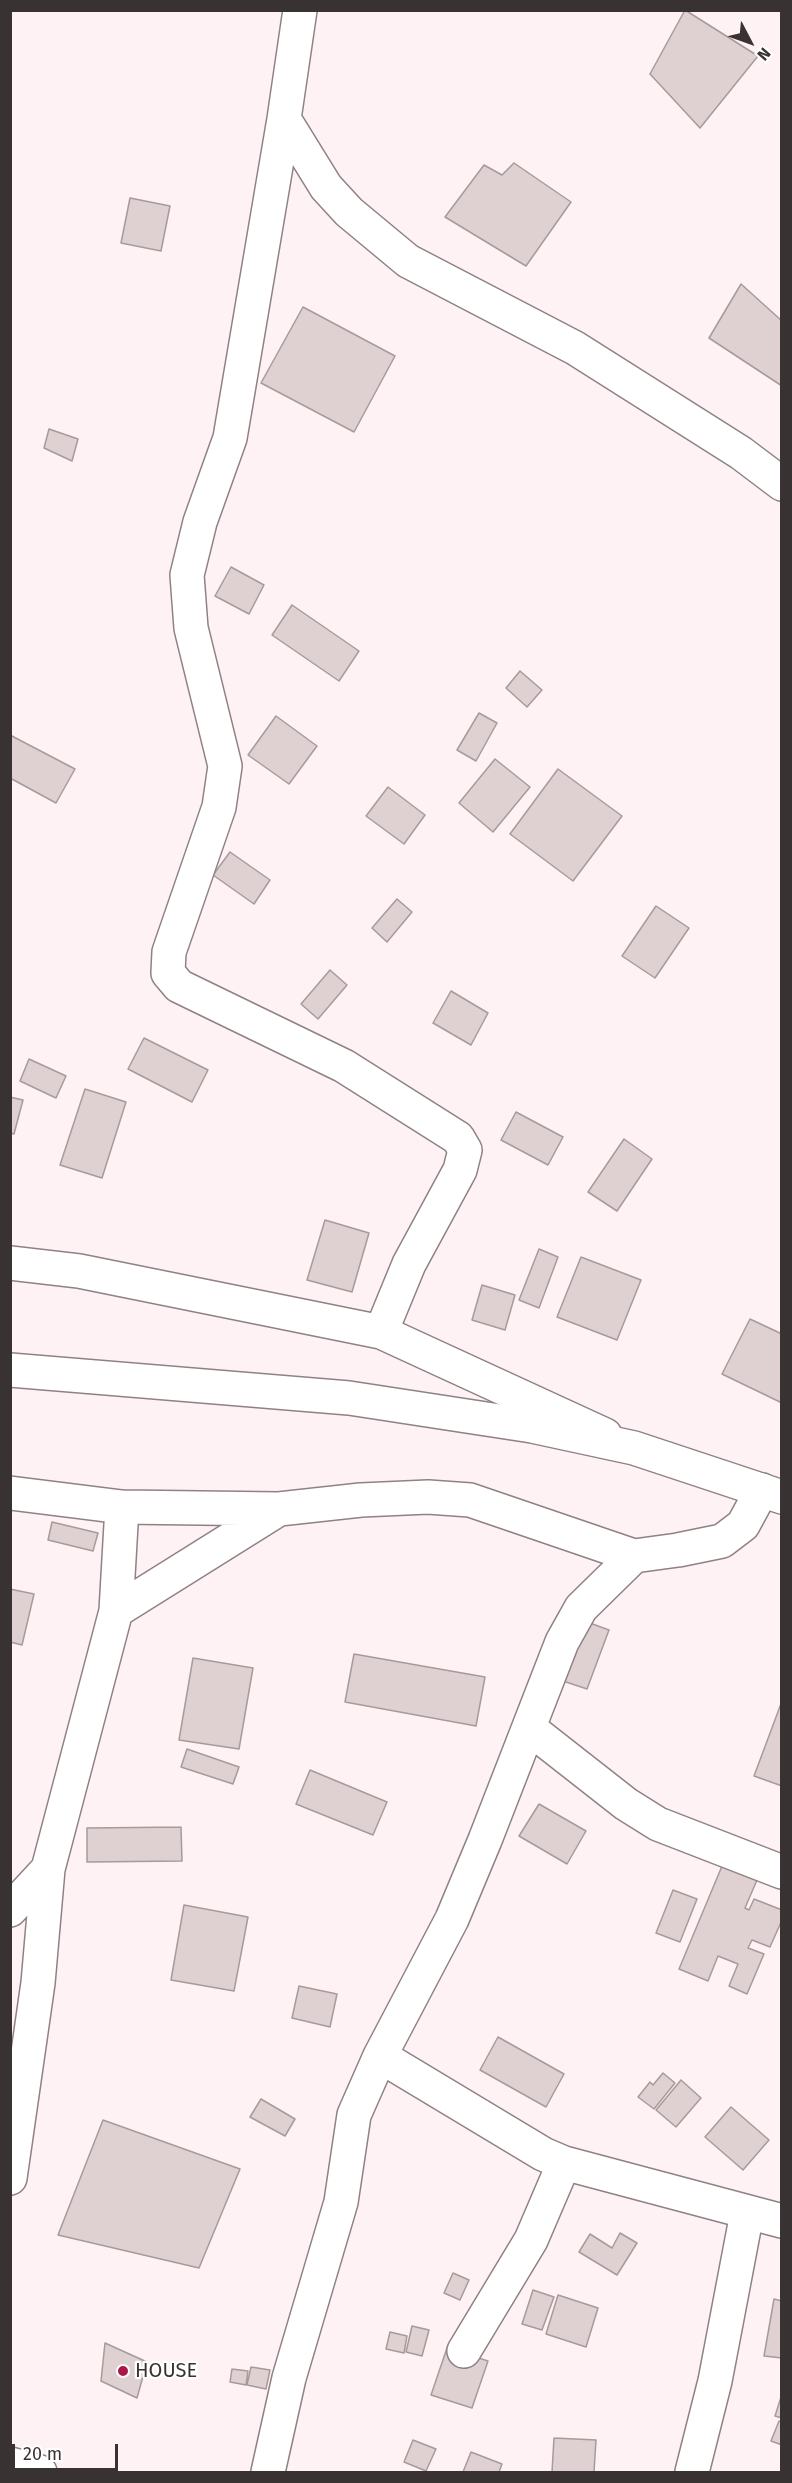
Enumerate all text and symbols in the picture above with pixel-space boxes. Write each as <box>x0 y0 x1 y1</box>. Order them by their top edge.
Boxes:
north arrow <box>720 12 780 72</box>
text: N <box>753 44 775 64</box>
place label: HOUSE <box>135 2359 197 2383</box>
marker: HOUSE <box>116 2364 130 2378</box>
scale bar <box>15 2432 122 2470</box>
text: 20 m <box>23 2443 62 2465</box>

